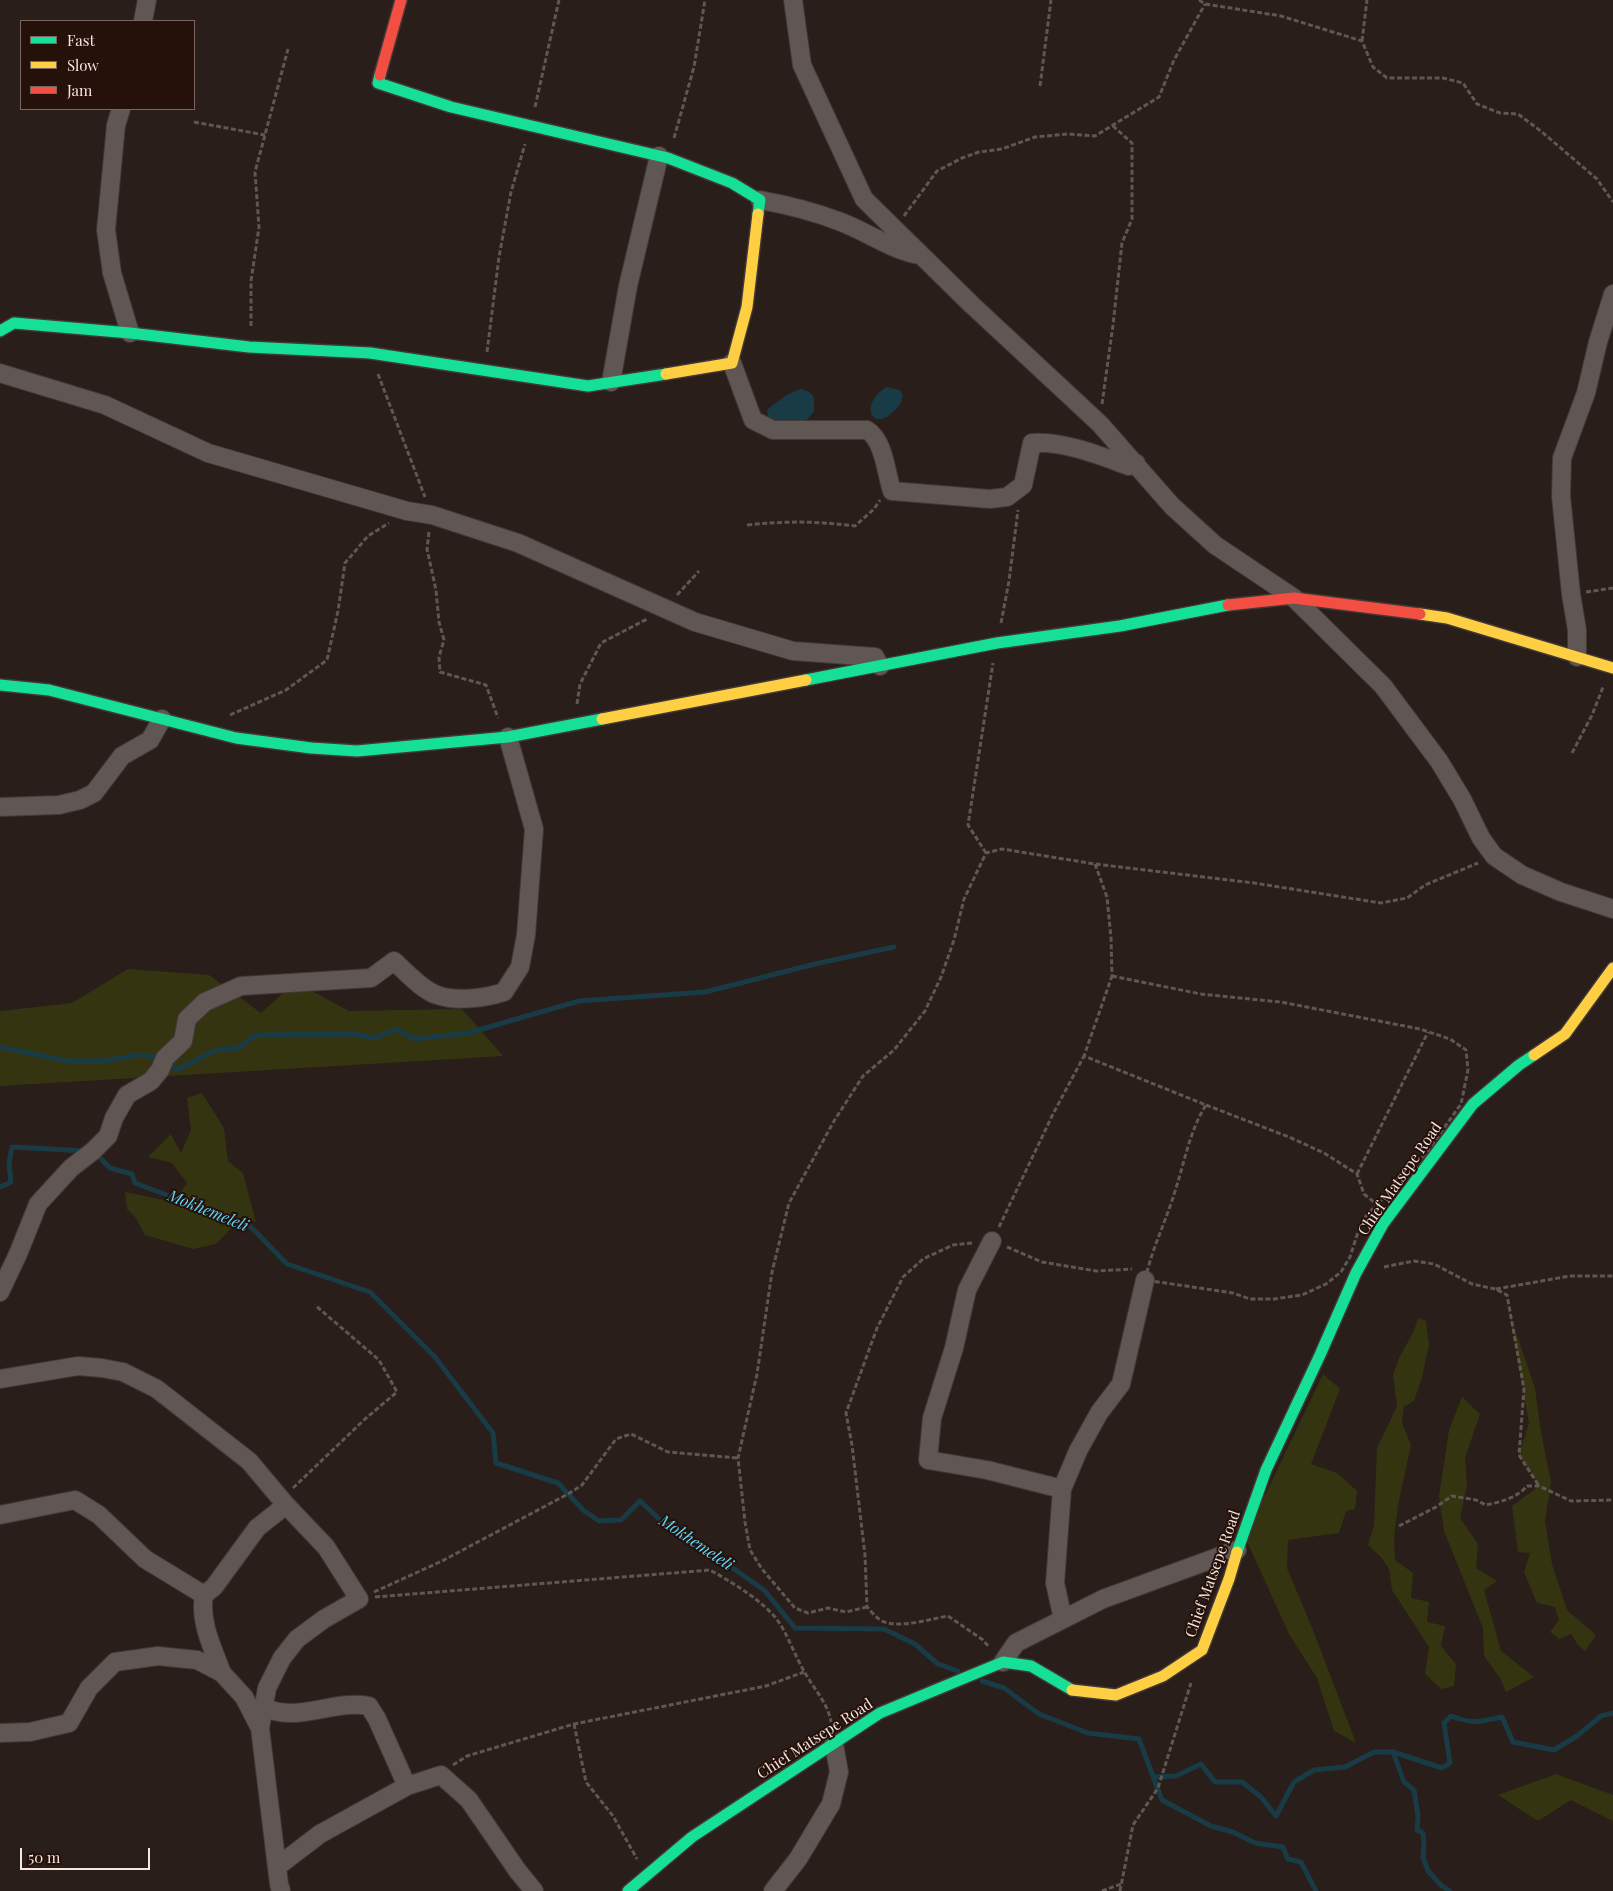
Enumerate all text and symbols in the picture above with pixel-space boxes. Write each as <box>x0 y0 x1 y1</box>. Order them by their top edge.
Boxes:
legend <box>20 20 195 110</box>
text: Fast <box>67 30 95 50</box>
text: Slow <box>67 55 99 75</box>
text: Jam <box>67 80 92 100</box>
street label: Chief Matsepe Road <box>1354 1119 1446 1239</box>
water label: Mokhemeleli <box>165 1186 251 1236</box>
street label: Chief Matsepe Road <box>1182 1508 1244 1640</box>
water label: Mokhemeleli <box>655 1511 737 1575</box>
street label: Chief Matsepe Road <box>754 1695 876 1783</box>
scale bar <box>22 1838 152 1870</box>
text: 50 m <box>28 1847 60 1867</box>

